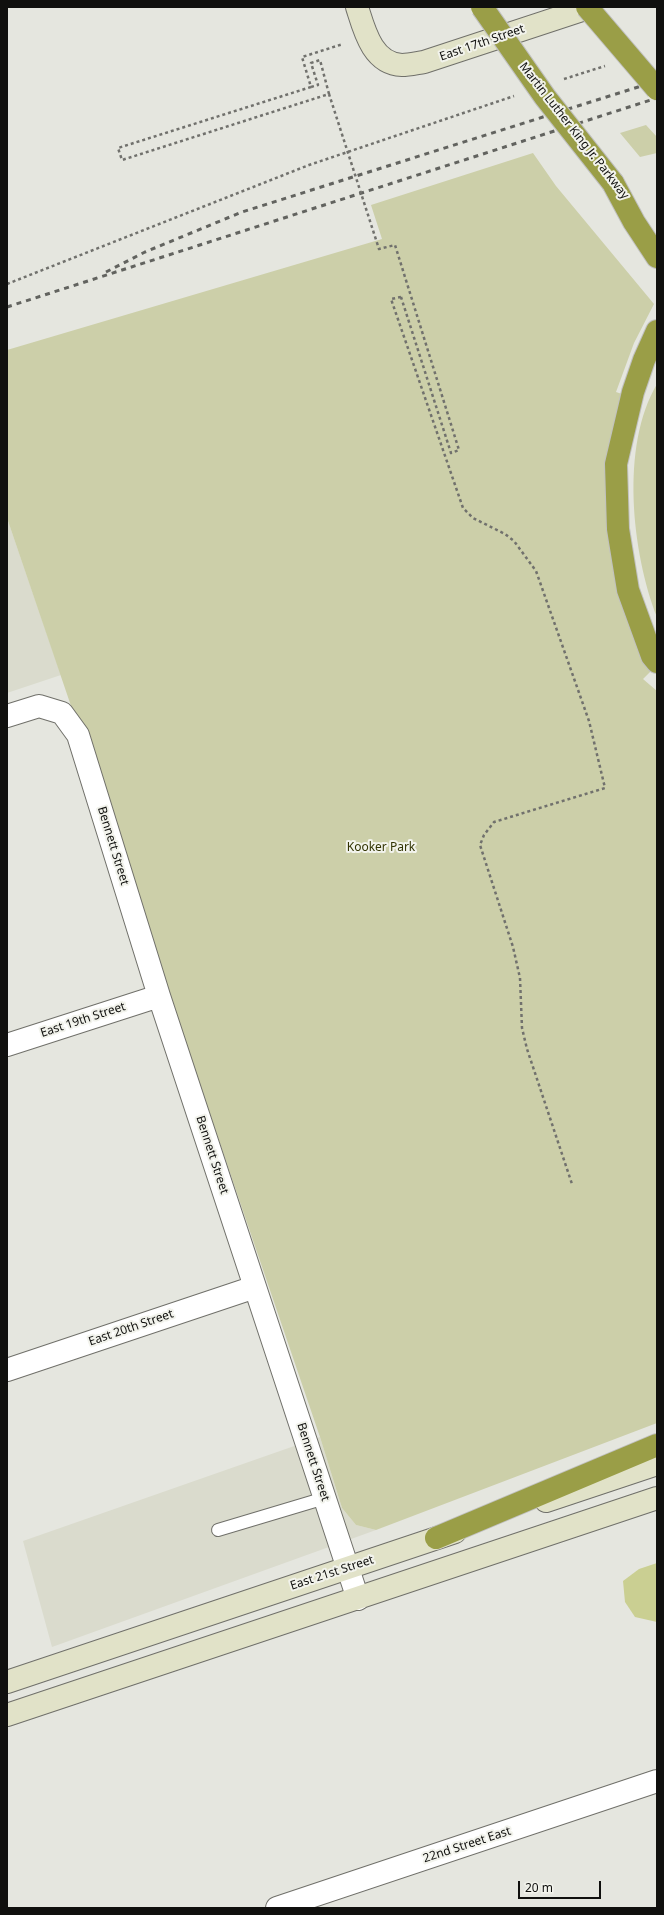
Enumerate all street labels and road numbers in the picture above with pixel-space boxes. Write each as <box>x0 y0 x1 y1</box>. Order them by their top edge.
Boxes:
street label: East 17th Street <box>438 22 526 64</box>
street label: Martin Luther King Jr. Parkway <box>516 60 632 202</box>
street label: Bennett Street <box>94 805 132 887</box>
street label: East 19th Street <box>39 999 127 1041</box>
street label: Bennett Street <box>193 1114 231 1196</box>
street label: East 20th Street <box>87 1307 175 1349</box>
street label: Bennett Street <box>294 1421 332 1503</box>
street label: East 21st Street <box>288 1553 376 1593</box>
street label: 22nd Street East <box>421 1824 513 1866</box>

